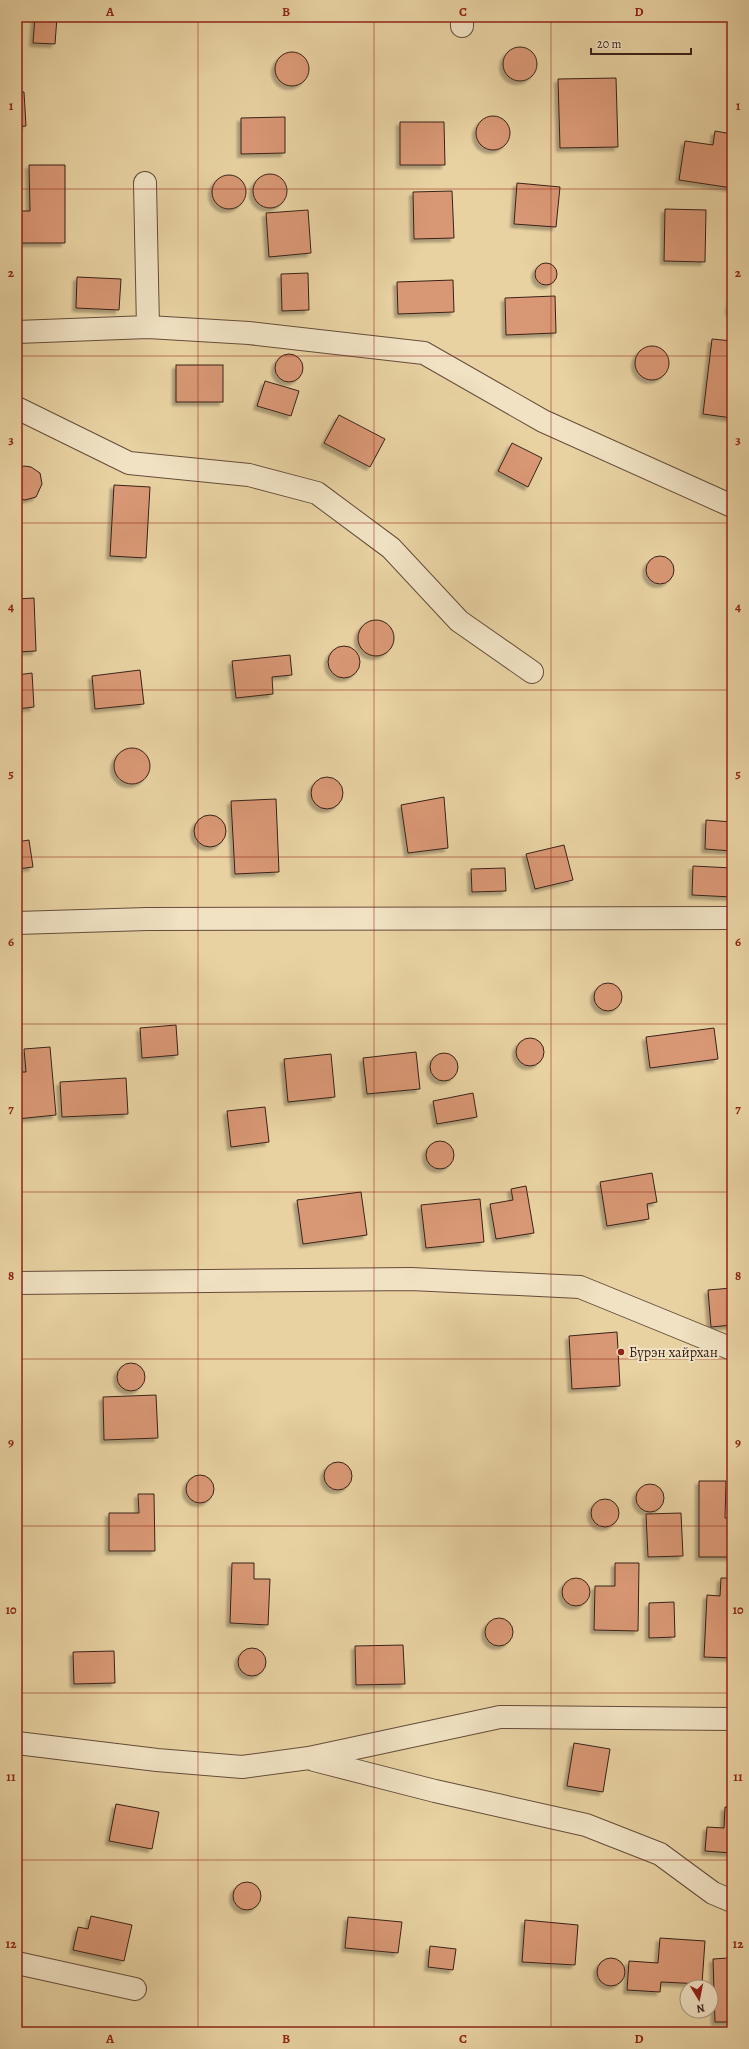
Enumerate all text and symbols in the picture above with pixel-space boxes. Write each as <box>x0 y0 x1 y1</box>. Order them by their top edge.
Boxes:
text: A <box>105 3 115 20</box>
text: B <box>282 3 290 20</box>
text: C <box>459 3 467 20</box>
text: D <box>634 3 644 20</box>
scale bar <box>591 30 691 56</box>
text: 20 m <box>597 36 621 52</box>
text: 1 <box>9 97 14 114</box>
text: 1 <box>736 97 741 114</box>
text: 2 <box>8 264 15 281</box>
text: 2 <box>735 264 742 281</box>
text: 3 <box>8 431 14 448</box>
text: 3 <box>735 431 741 448</box>
text: 4 <box>8 598 14 615</box>
text: 4 <box>735 598 741 615</box>
text: 5 <box>8 765 14 782</box>
text: 5 <box>735 765 741 782</box>
text: 6 <box>8 933 14 950</box>
text: 6 <box>735 933 741 950</box>
text: 7 <box>8 1100 14 1117</box>
text: 7 <box>735 1100 741 1117</box>
text: 8 <box>8 1267 14 1284</box>
text: 8 <box>735 1267 741 1284</box>
place label: Бүрэн хайрхан <box>629 1343 718 1362</box>
marker: Бүрэн хайрхан <box>616 1347 626 1357</box>
text: 9 <box>8 1434 14 1451</box>
text: 9 <box>735 1434 741 1451</box>
text: 10 <box>5 1601 17 1618</box>
text: 10 <box>732 1601 744 1618</box>
text: 11 <box>6 1768 16 1785</box>
text: 11 <box>733 1768 743 1785</box>
text: 12 <box>6 1935 17 1952</box>
text: 12 <box>733 1935 744 1952</box>
north arrow <box>679 1979 719 2019</box>
text: N <box>695 2000 706 2016</box>
text: A <box>105 2030 115 2047</box>
text: B <box>282 2030 290 2047</box>
text: C <box>459 2030 467 2047</box>
text: D <box>634 2030 644 2047</box>

